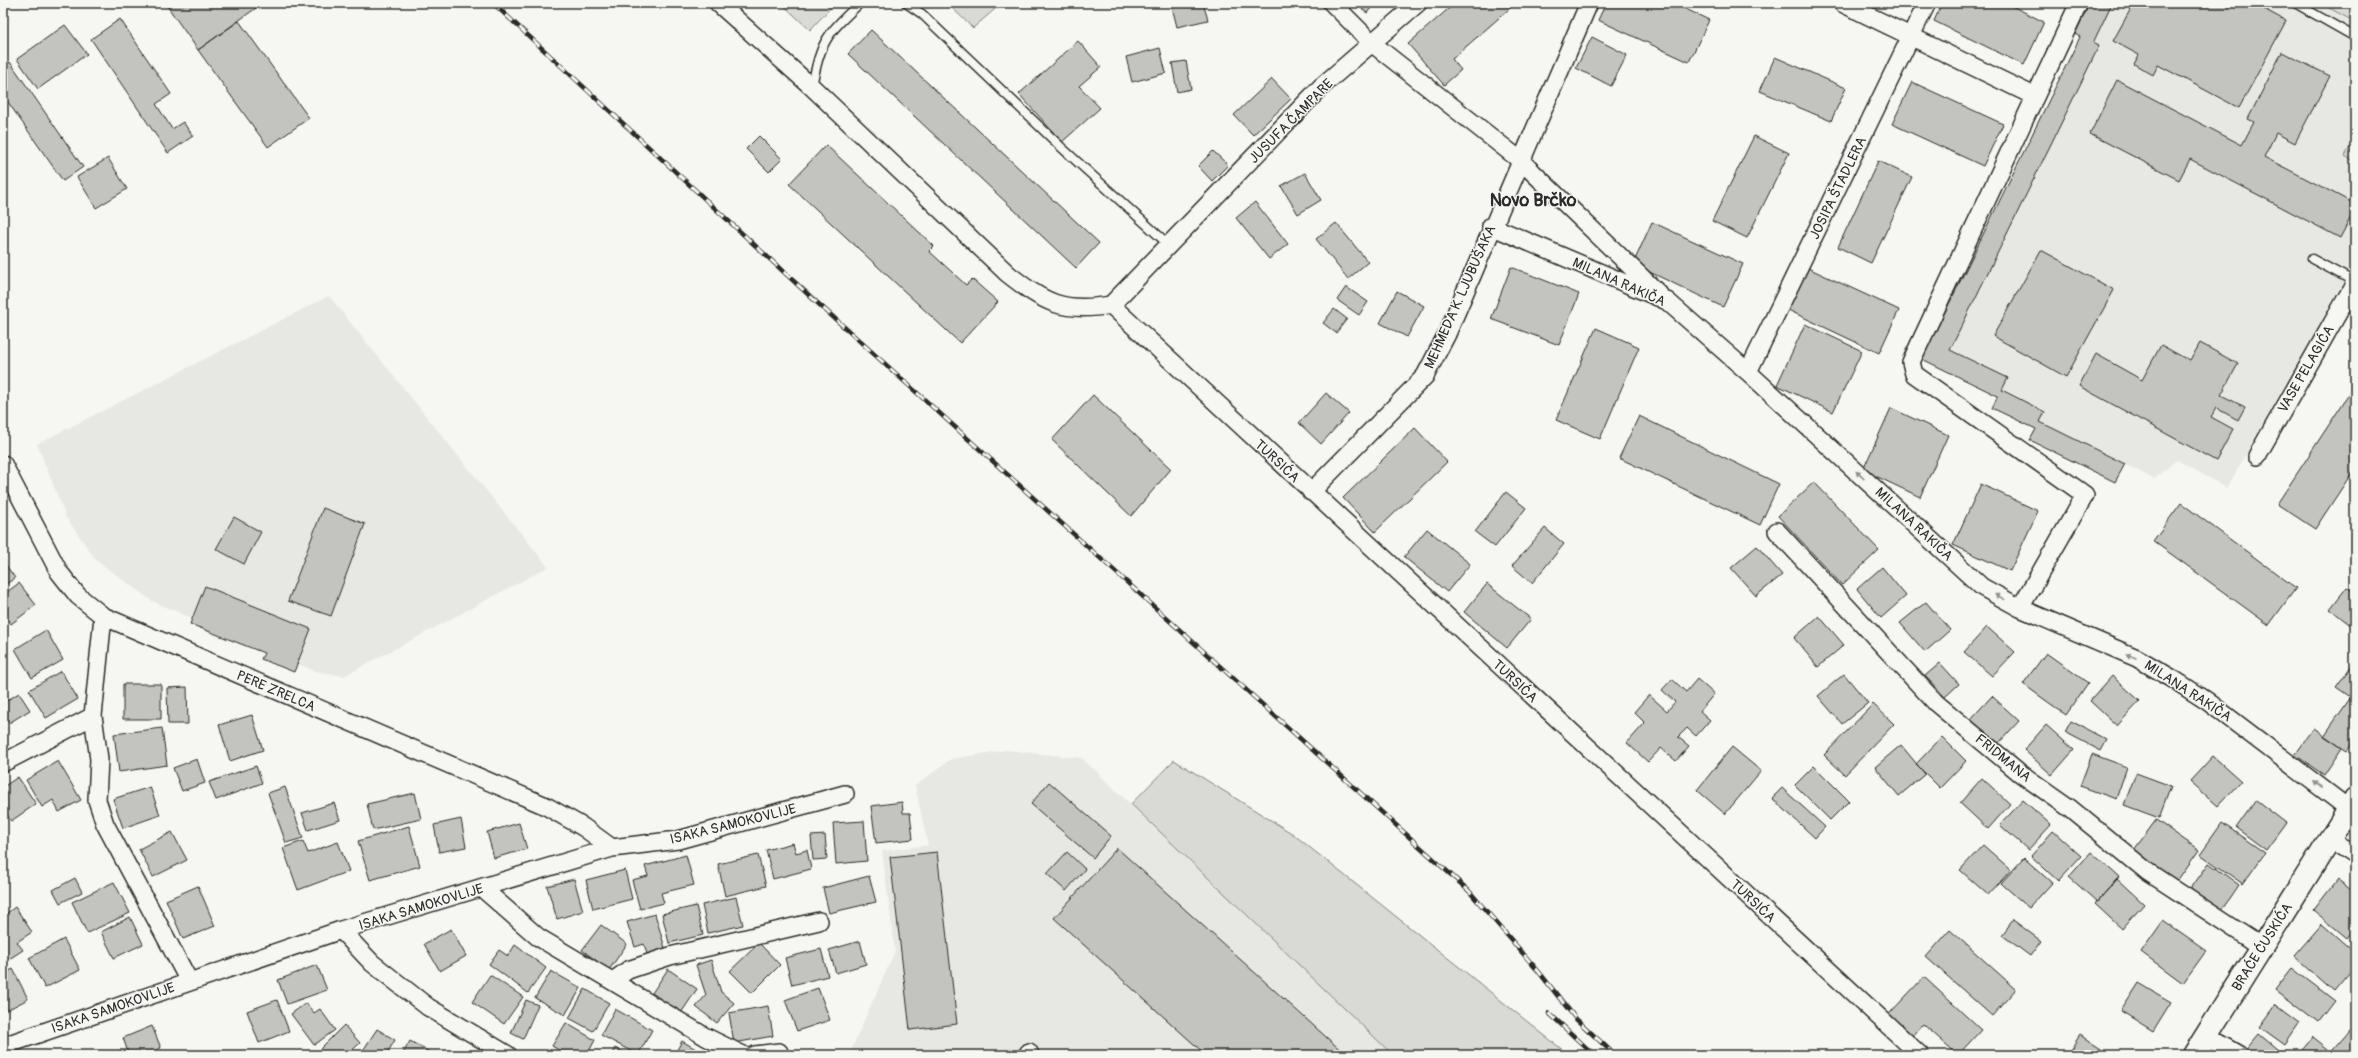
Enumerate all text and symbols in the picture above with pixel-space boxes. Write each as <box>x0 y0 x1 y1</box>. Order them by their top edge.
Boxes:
street label: JUSUFA ČAMPARE <box>1244 74 1337 167</box>
street label: JOSIPA ŠTADLERA <box>1805 134 1870 242</box>
district label: Novo Brčko <box>1490 189 1577 212</box>
street label: MEHMEDA K. LJUBUŠAKA <box>1420 222 1499 371</box>
street label: MILANA RAKIČA <box>1570 253 1669 310</box>
street label: VASE PELAGIĆA <box>2273 322 2338 416</box>
street label: TURSIĆA <box>1251 435 1304 486</box>
one-way arrow <box>1855 470 1865 479</box>
street label: MILANA RAKIČA <box>1872 483 1957 564</box>
one-way arrow <box>1994 593 2005 600</box>
one-way arrow <box>2124 652 2136 658</box>
street label: TURSIĆA <box>1489 655 1542 706</box>
street label: MILANA RAKIČA <box>2141 656 2235 725</box>
street label: PERE ZRELCA <box>234 667 318 715</box>
street label: FRIDMANA <box>1972 730 2034 786</box>
one-way arrow <box>2313 781 2323 789</box>
street label: ISAKA SAMOKOVLIJE <box>668 800 798 848</box>
street label: TURSIĆA <box>1727 875 1780 926</box>
street label: ISAKA SAMOKOVLIJE <box>357 880 485 934</box>
street label: BRAĆE ĆUSKIĆA <box>2227 899 2296 994</box>
street label: ISAKA SAMOKOVLIJE <box>49 979 177 1037</box>

